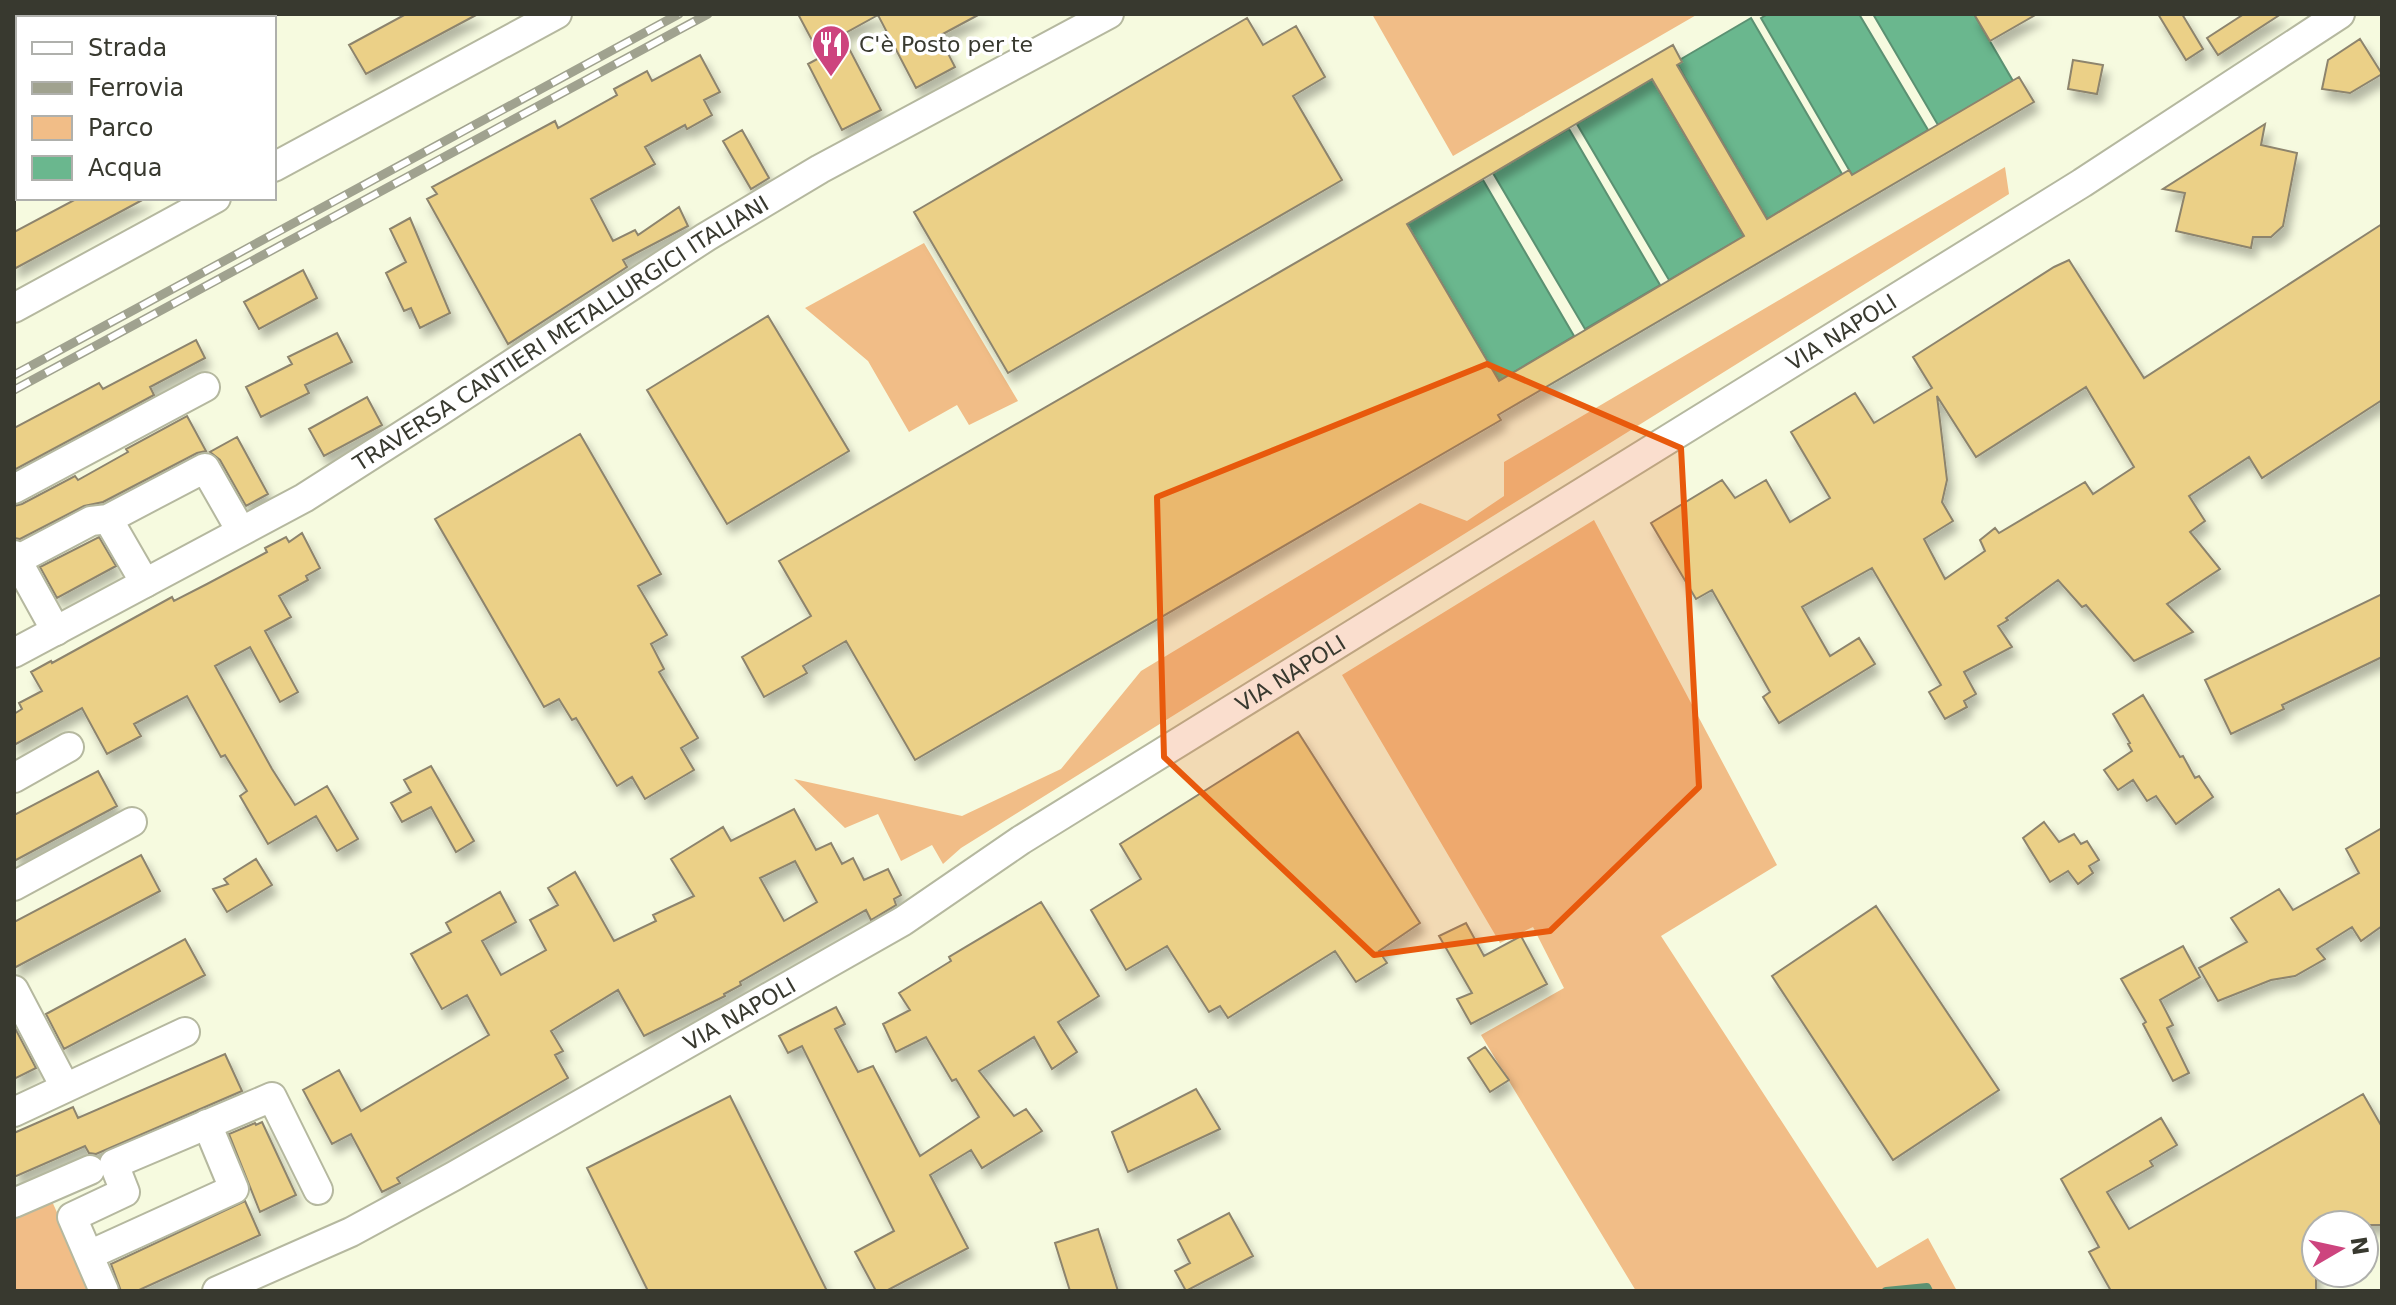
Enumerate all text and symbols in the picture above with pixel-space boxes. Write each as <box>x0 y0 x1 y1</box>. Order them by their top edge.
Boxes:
legend <box>16 16 276 200</box>
restaurant icon: C'è Posto per te <box>810 23 852 78</box>
place label: C'è Posto per te <box>859 32 1033 57</box>
text: Strada <box>88 34 167 62</box>
text: Ferrovia <box>88 74 184 102</box>
text: Parco <box>88 114 153 142</box>
text: Acqua <box>88 154 162 182</box>
street label: TRAVERSA CANTIERI METALLURGICI ITALIANI <box>348 190 773 476</box>
street label: VIA NAPOLI <box>1782 289 1901 375</box>
street label: VIA NAPOLI <box>1231 630 1350 717</box>
street label: VIA NAPOLI <box>679 972 800 1055</box>
north arrow <box>2300 1209 2380 1289</box>
text: N <box>2345 1235 2373 1257</box>

